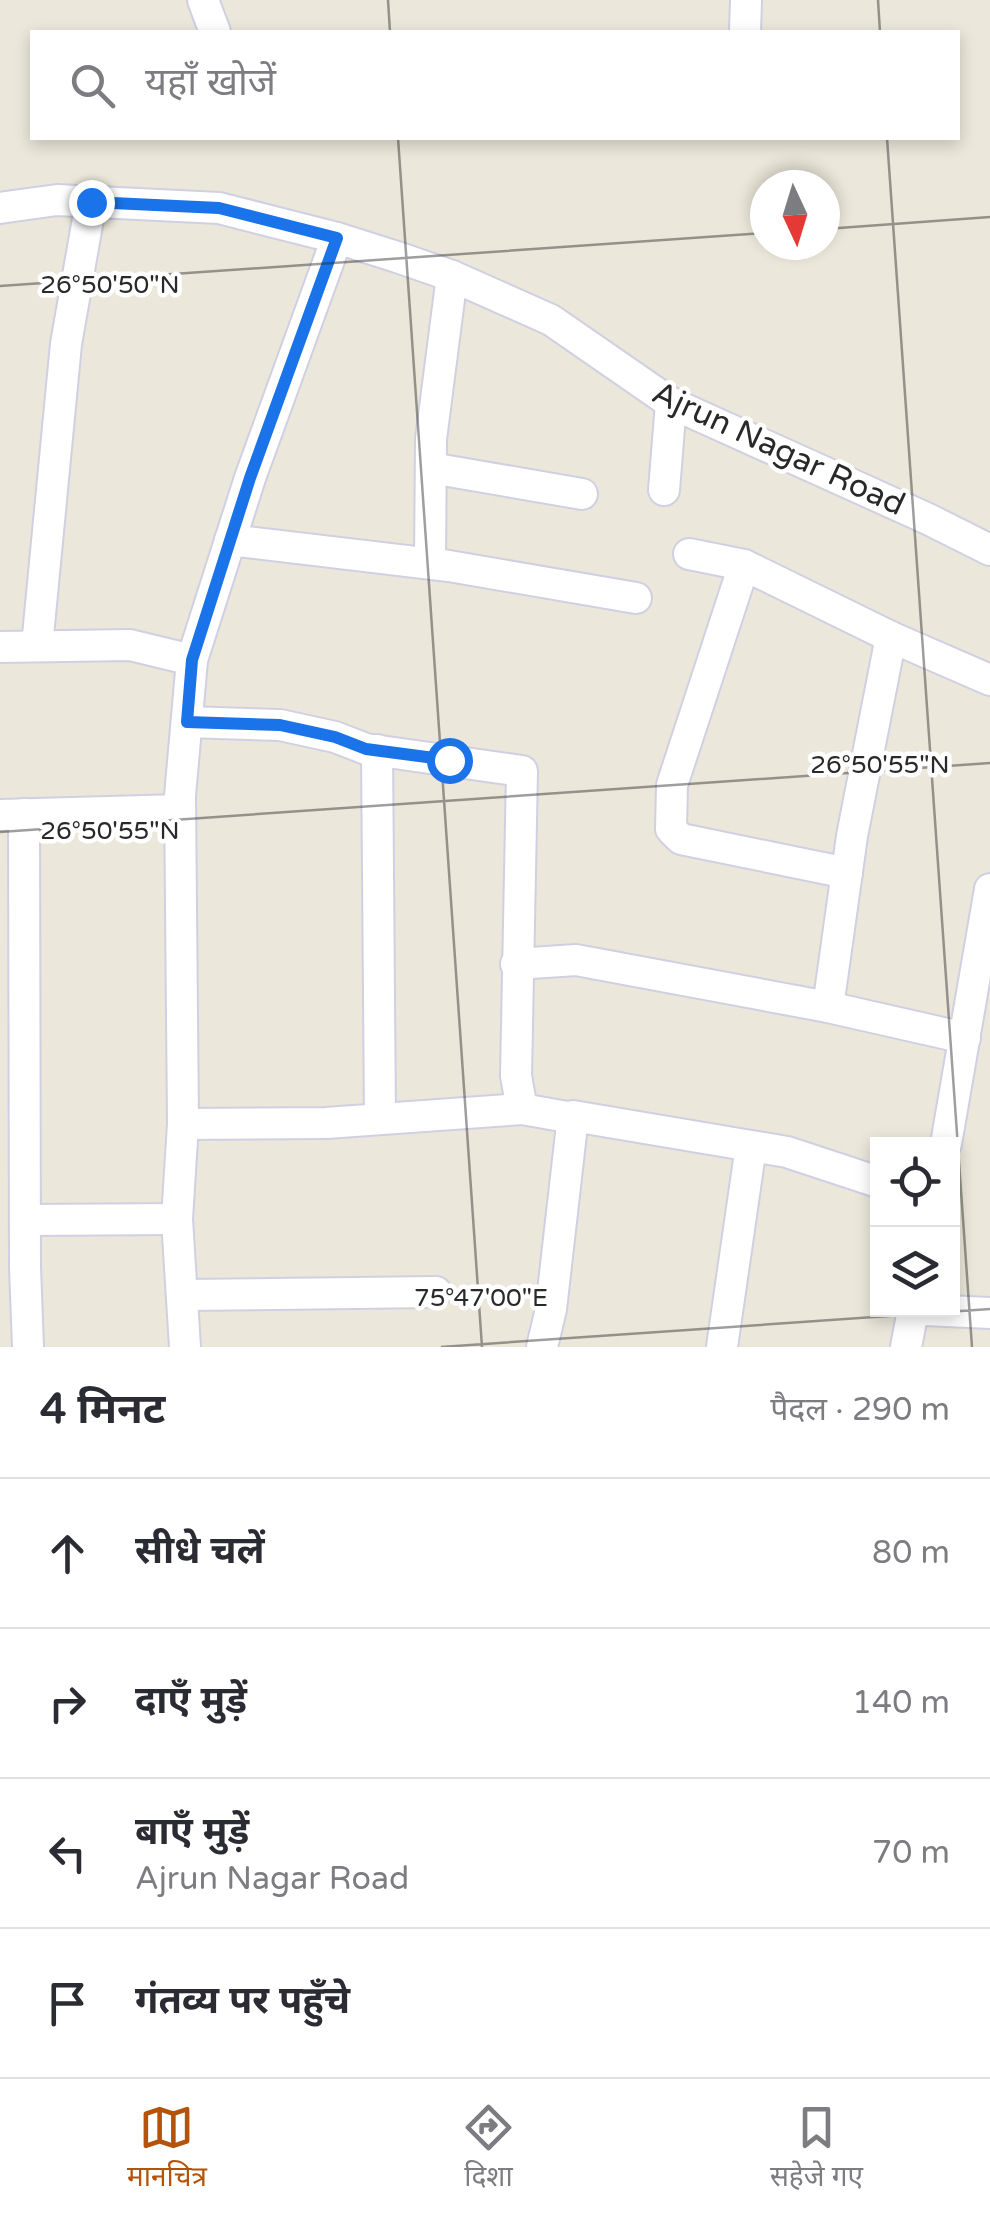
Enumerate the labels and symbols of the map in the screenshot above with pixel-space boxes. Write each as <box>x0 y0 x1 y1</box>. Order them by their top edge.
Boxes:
north arrow <box>750 170 840 260</box>
route end <box>69 180 115 226</box>
text: 26°50'50"N <box>40 270 180 300</box>
street label: Ajrun Nagar Road <box>646 374 911 524</box>
route start <box>427 738 473 784</box>
text: 26°50'55"N <box>810 750 950 780</box>
text: 26°50'55"N <box>40 816 180 846</box>
text: 75°47'00"E <box>414 1283 548 1313</box>

